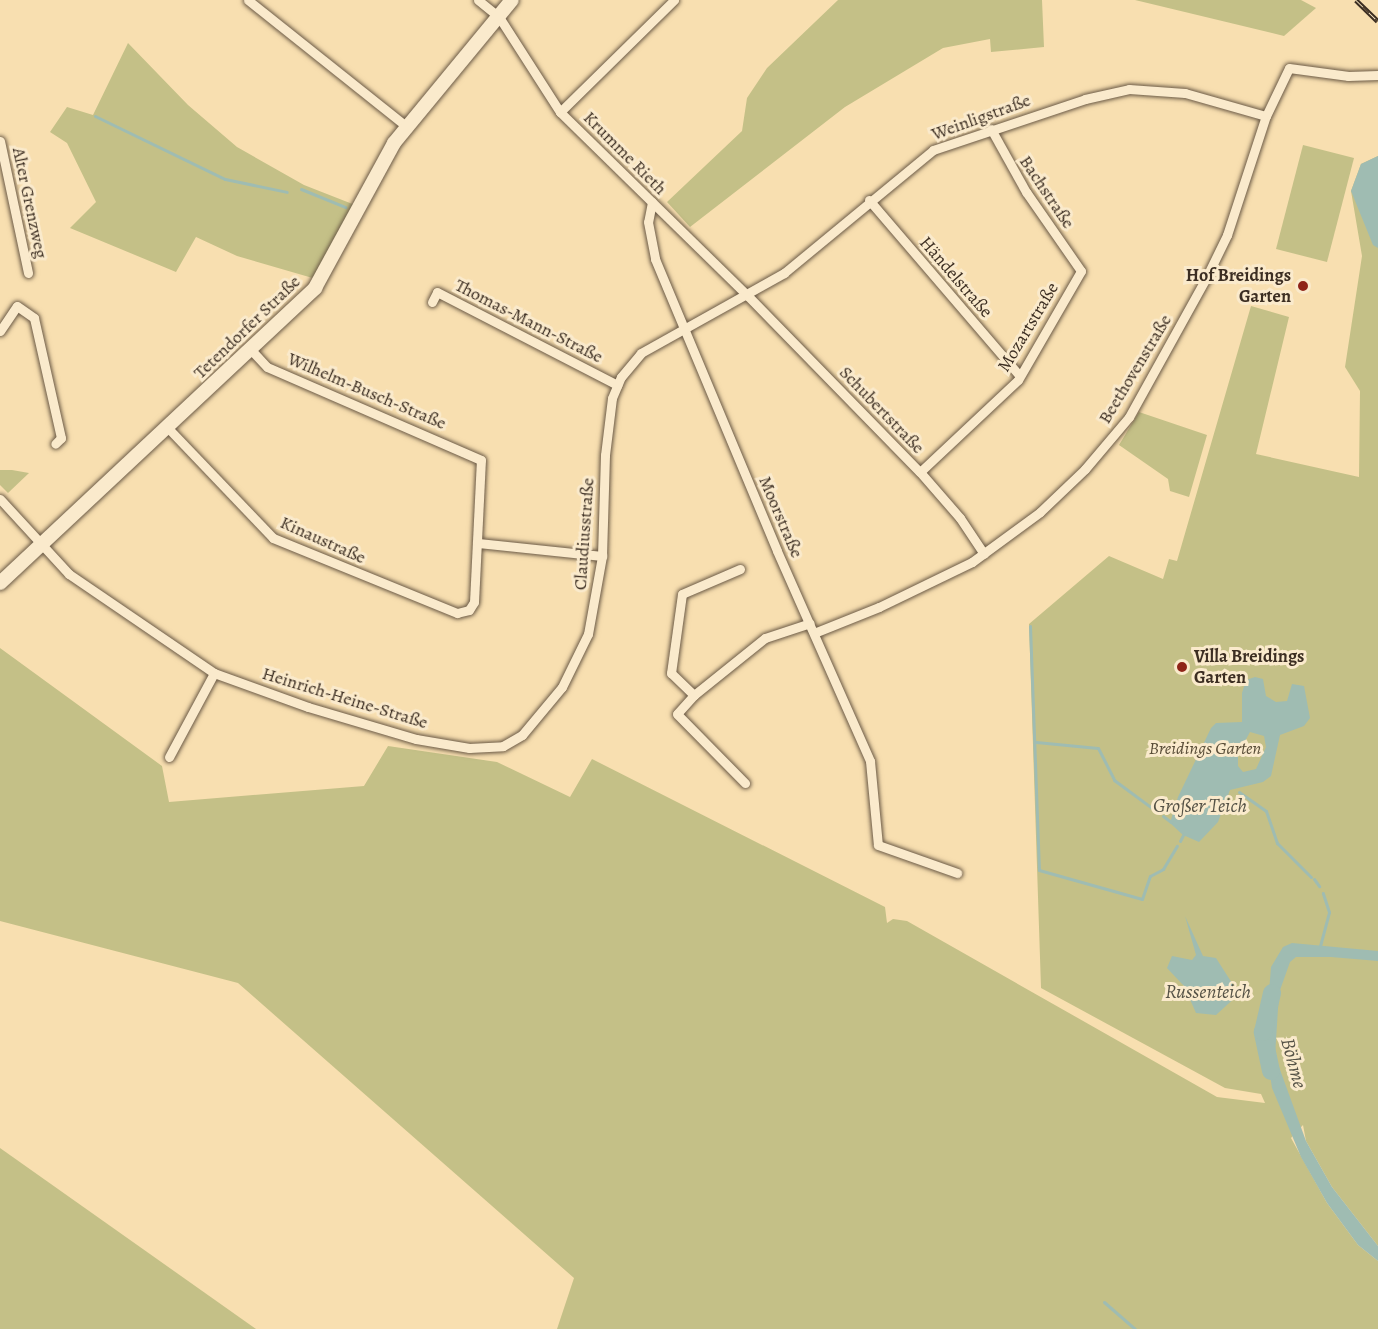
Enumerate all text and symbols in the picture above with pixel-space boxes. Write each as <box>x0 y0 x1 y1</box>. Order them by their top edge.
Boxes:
street label: Weinligstraße <box>928 89 1034 145</box>
street label: Krumme Rieth <box>579 107 671 199</box>
street label: Alter Grenzweg <box>8 146 52 260</box>
street label: Bachstraße <box>1015 151 1079 233</box>
street label: Händelstraße <box>915 232 997 322</box>
place label: Hof Breidings Garten <box>1186 265 1291 308</box>
street label: Tetendorfer Straße <box>189 271 305 383</box>
street label: Thomas-Mann-Straße <box>451 274 607 368</box>
street label: Mozartstraße <box>993 278 1063 376</box>
marker: Hof Breidings Garten <box>1296 279 1310 293</box>
street label: Beethovenstraße <box>1094 310 1176 428</box>
street label: Wilhelm-Busch-Straße <box>285 348 449 434</box>
street label: Schubertstraße <box>835 362 929 458</box>
street label: Moorstraße <box>754 473 808 561</box>
street label: Claudiusstraße <box>569 477 599 591</box>
street label: Kinaustraße <box>277 512 369 568</box>
place label: Villa Breidings Garten <box>1194 646 1304 688</box>
marker: Villa Breidings Garten <box>1175 660 1189 674</box>
street label: Heinrich-Heine-Straße <box>260 663 430 733</box>
park label: Breidings Garten <box>1149 737 1261 759</box>
water label: Großer Teich <box>1153 793 1247 817</box>
water label: Russenteich <box>1165 979 1251 1003</box>
water label: Böhme <box>1276 1035 1312 1091</box>

